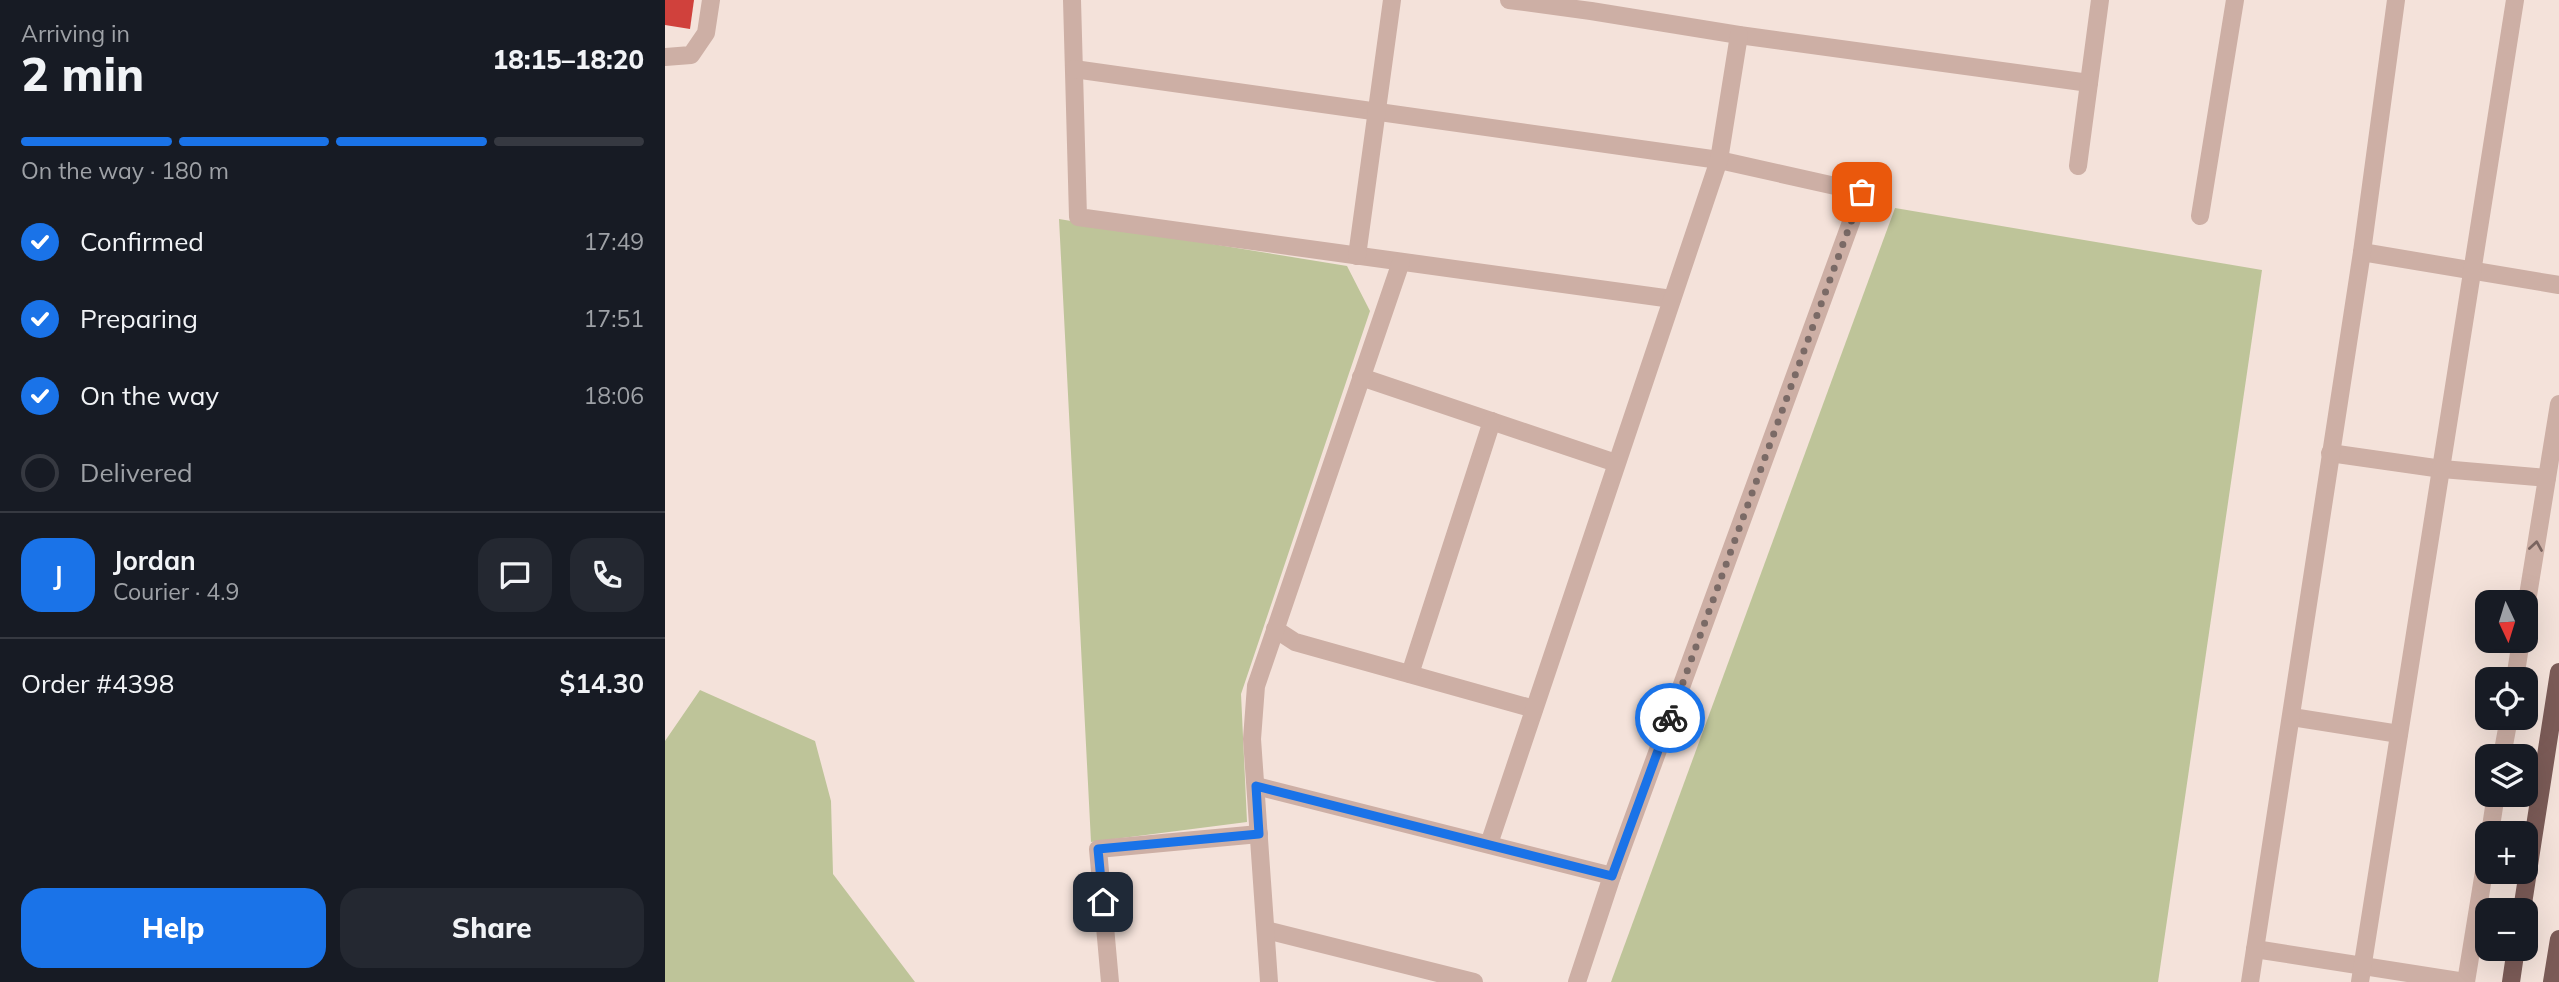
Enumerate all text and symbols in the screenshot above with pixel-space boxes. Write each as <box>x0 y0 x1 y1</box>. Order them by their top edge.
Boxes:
text: Arriving in <box>21 19 130 48</box>
text: 18:15–18:20 <box>493 43 644 76</box>
text: 2 min <box>21 45 144 103</box>
text: On the way · 180 m <box>21 156 229 185</box>
pin <box>1832 162 1892 222</box>
icon: bag <box>1843 173 1881 211</box>
icon: check <box>21 223 59 261</box>
text: Confirmed <box>80 225 204 258</box>
text: 17:49 <box>584 227 644 256</box>
icon: check <box>21 300 59 338</box>
text: Preparing <box>80 302 198 335</box>
text: 17:51 <box>584 304 644 333</box>
icon: check <box>21 377 59 415</box>
text: On the way <box>80 379 219 412</box>
text: 18:06 <box>584 381 644 410</box>
text: Delivered <box>80 456 193 489</box>
button: chat <box>478 538 552 612</box>
button: phone <box>570 538 644 612</box>
one-way arrow <box>2528 541 2543 552</box>
text: Jordan <box>113 544 196 577</box>
text: J <box>53 559 63 592</box>
text: Courier · 4.9 <box>113 577 239 606</box>
north arrow <box>2475 590 2537 653</box>
map controls <box>2475 590 2538 961</box>
text: Order #4398 <box>21 667 174 700</box>
text: $14.30 <box>560 667 644 700</box>
button: locate <box>2475 667 2538 730</box>
courier <box>1635 683 1705 753</box>
icon: bike <box>1651 699 1689 737</box>
button: layers <box>2475 744 2538 807</box>
button: + <box>2475 821 2538 884</box>
pin <box>1073 872 1133 932</box>
icon: home <box>1084 883 1122 921</box>
button: Help <box>21 888 326 968</box>
button: Share <box>340 888 644 968</box>
button: − <box>2475 898 2538 961</box>

